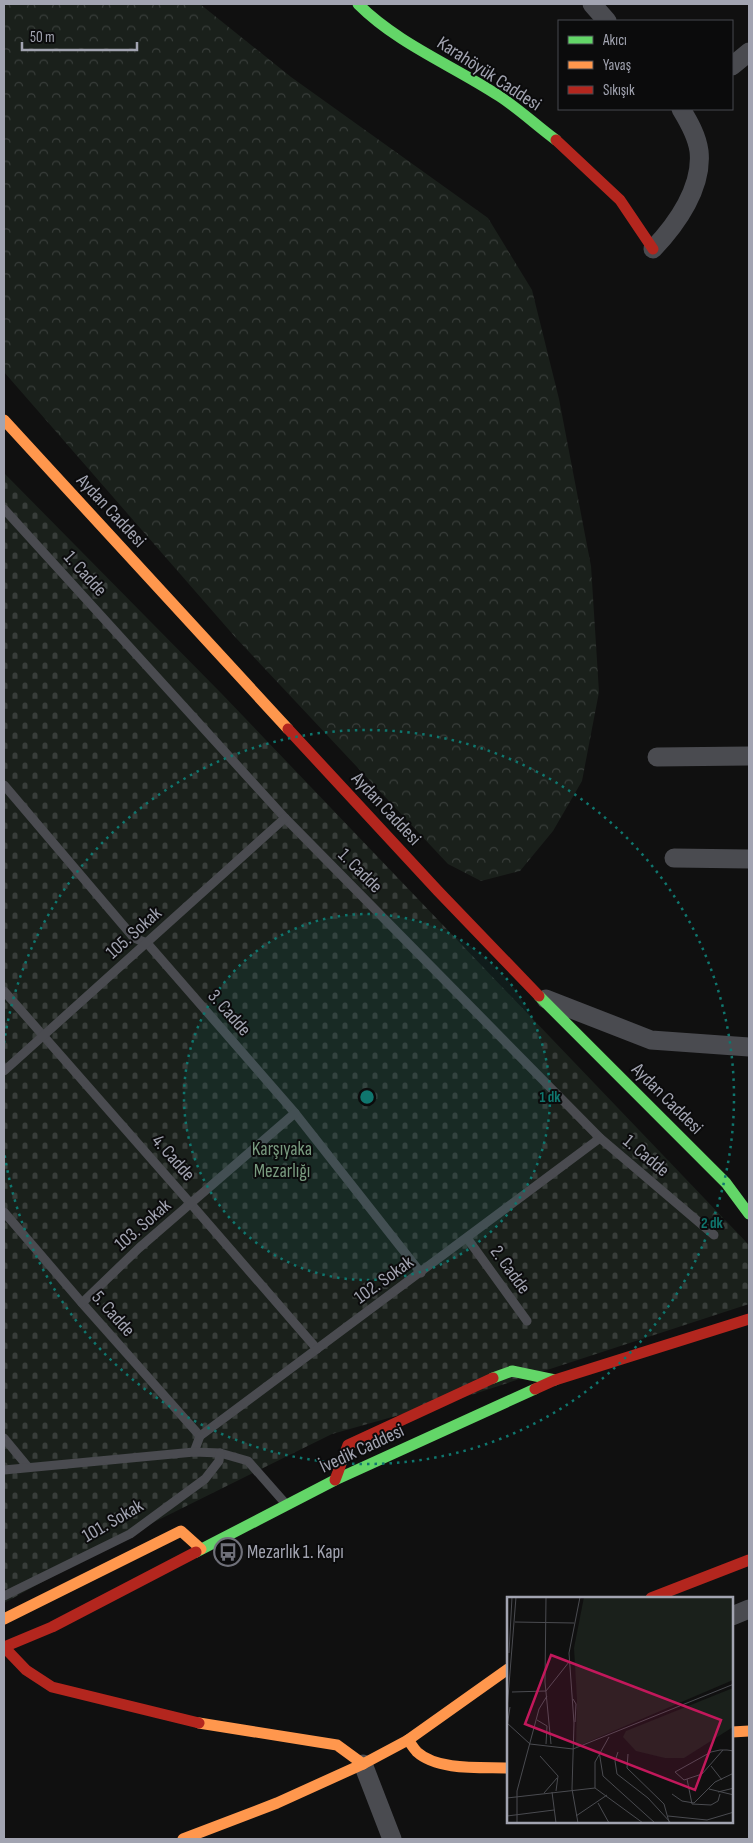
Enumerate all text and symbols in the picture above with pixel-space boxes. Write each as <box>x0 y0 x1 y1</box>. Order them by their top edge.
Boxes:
scale bar <box>22 20 138 52</box>
legend <box>558 20 733 110</box>
text: 50 m <box>30 28 55 47</box>
text: Akıcı <box>602 31 627 50</box>
street label: Karahöyük Caddesi <box>433 32 545 116</box>
text: Yavaş <box>603 56 631 75</box>
text: Sıkışık <box>603 81 635 100</box>
street label: Aydan Caddesi <box>71 469 151 552</box>
street label: 1. Cadde <box>59 546 111 602</box>
street label: Aydan Caddesi <box>346 767 426 850</box>
street label: 1. Cadde <box>333 844 387 898</box>
street label: 105. Sokak <box>101 901 167 964</box>
street label: 3. Cadde <box>203 985 255 1041</box>
street label: Aydan Caddesi <box>626 1058 707 1139</box>
centre of rings <box>358 1088 376 1106</box>
text: 1 dk <box>539 1088 561 1107</box>
street label: 4. Cadde <box>147 1130 199 1186</box>
street label: 1. Cadde <box>618 1130 674 1182</box>
park label: Karşıyaka Mezarlığı <box>252 1138 312 1183</box>
street label: 103. Sokak <box>110 1194 177 1256</box>
text: 2 dk <box>701 1214 724 1233</box>
street label: 2. Cadde <box>485 1241 535 1299</box>
street label: 102. Sokak <box>350 1250 419 1309</box>
street label: 5. Cadde <box>86 1286 140 1342</box>
street label: İvedik Caddesi <box>316 1419 408 1479</box>
street label: 101. Sokak <box>78 1494 148 1548</box>
bus stop icon: Mezarlık 1. Kapı <box>213 1537 243 1567</box>
place label: Mezarlık 1. Kapı <box>247 1541 344 1564</box>
inset map <box>507 1597 733 1823</box>

